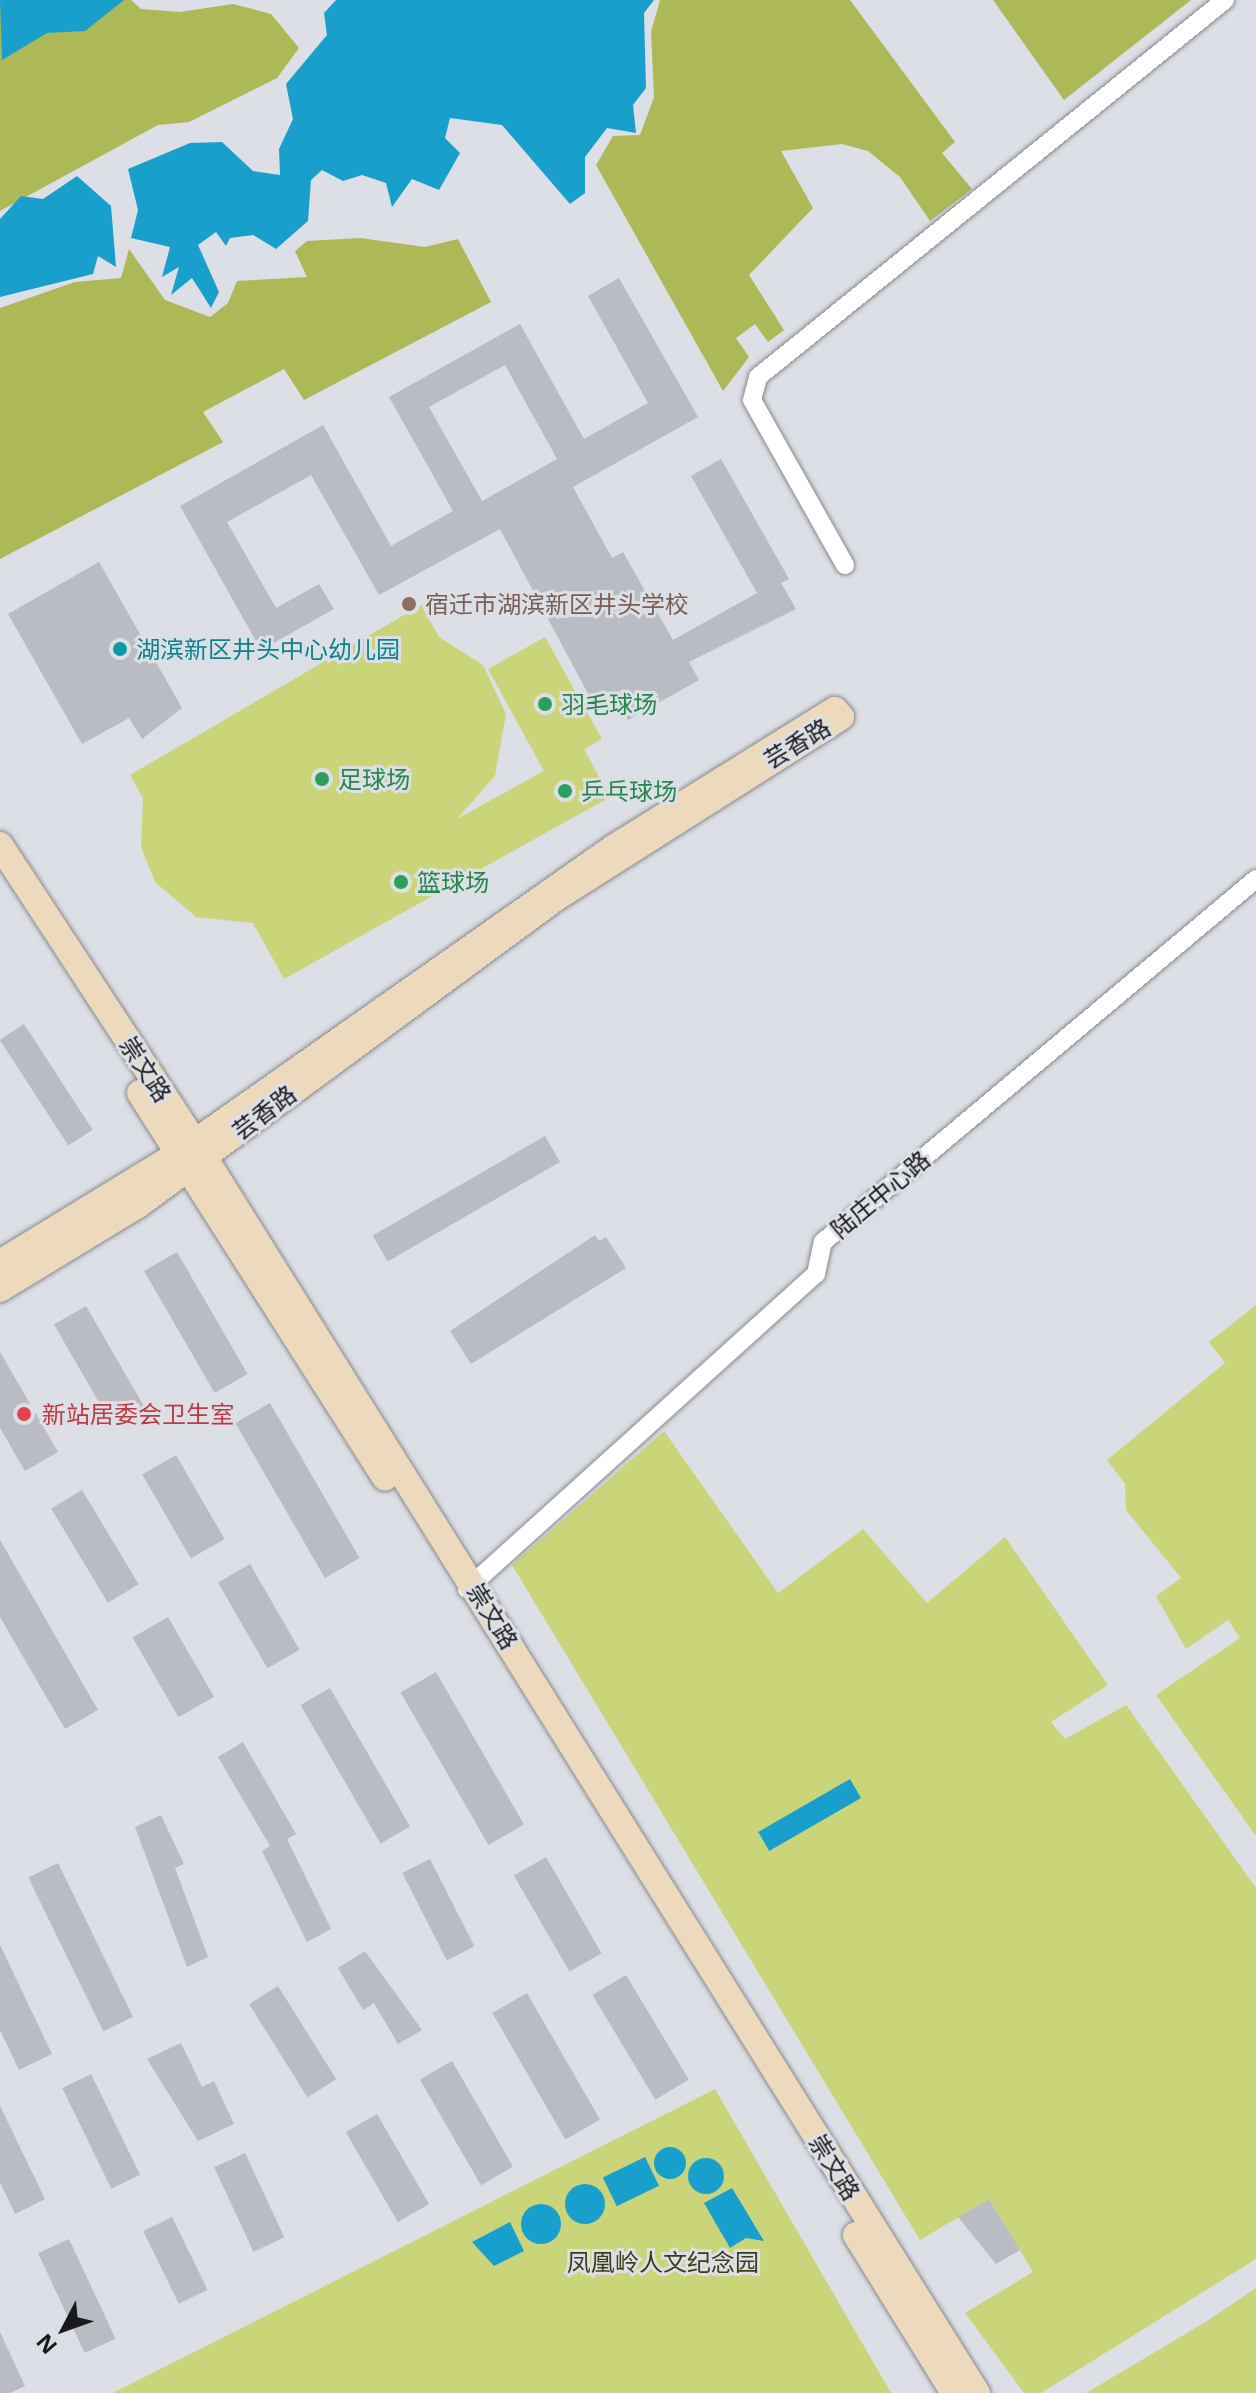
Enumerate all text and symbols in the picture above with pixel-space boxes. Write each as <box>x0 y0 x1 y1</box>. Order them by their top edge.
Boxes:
place label: 宿迁市湖滨新区井头学校 <box>425 590 689 618</box>
marker: 宿迁市湖滨新区井头学校 <box>400 595 418 613</box>
place label: 湖滨新区井头中心幼儿园 <box>136 635 400 663</box>
marker: 湖滨新区井头中心幼儿园 <box>111 640 129 658</box>
place label: 羽毛球场 <box>561 690 657 718</box>
marker: 羽毛球场 <box>536 695 554 713</box>
street label: 芸香路 <box>759 712 835 774</box>
place label: 足球场 <box>338 765 410 793</box>
marker: 足球场 <box>313 770 331 788</box>
place label: 乒乓球场 <box>581 777 677 805</box>
marker: 乒乓球场 <box>556 782 574 800</box>
place label: 篮球场 <box>417 868 489 896</box>
marker: 篮球场 <box>392 873 410 891</box>
street label: 崇文路 <box>114 1031 178 1107</box>
street label: 芸香路 <box>227 1079 301 1145</box>
street label: 陆庄中心路 <box>825 1144 935 1244</box>
place label: 新站居委会卫生室 <box>42 1400 234 1428</box>
marker: 新站居委会卫生室 <box>13 1403 35 1425</box>
street label: 崇文路 <box>462 1578 524 1654</box>
street label: 崇文路 <box>804 2129 866 2205</box>
park label: 凤凰岭人文纪念园 <box>567 2248 759 2276</box>
north arrow <box>24 2289 104 2369</box>
text: N <box>29 2328 63 2361</box>

